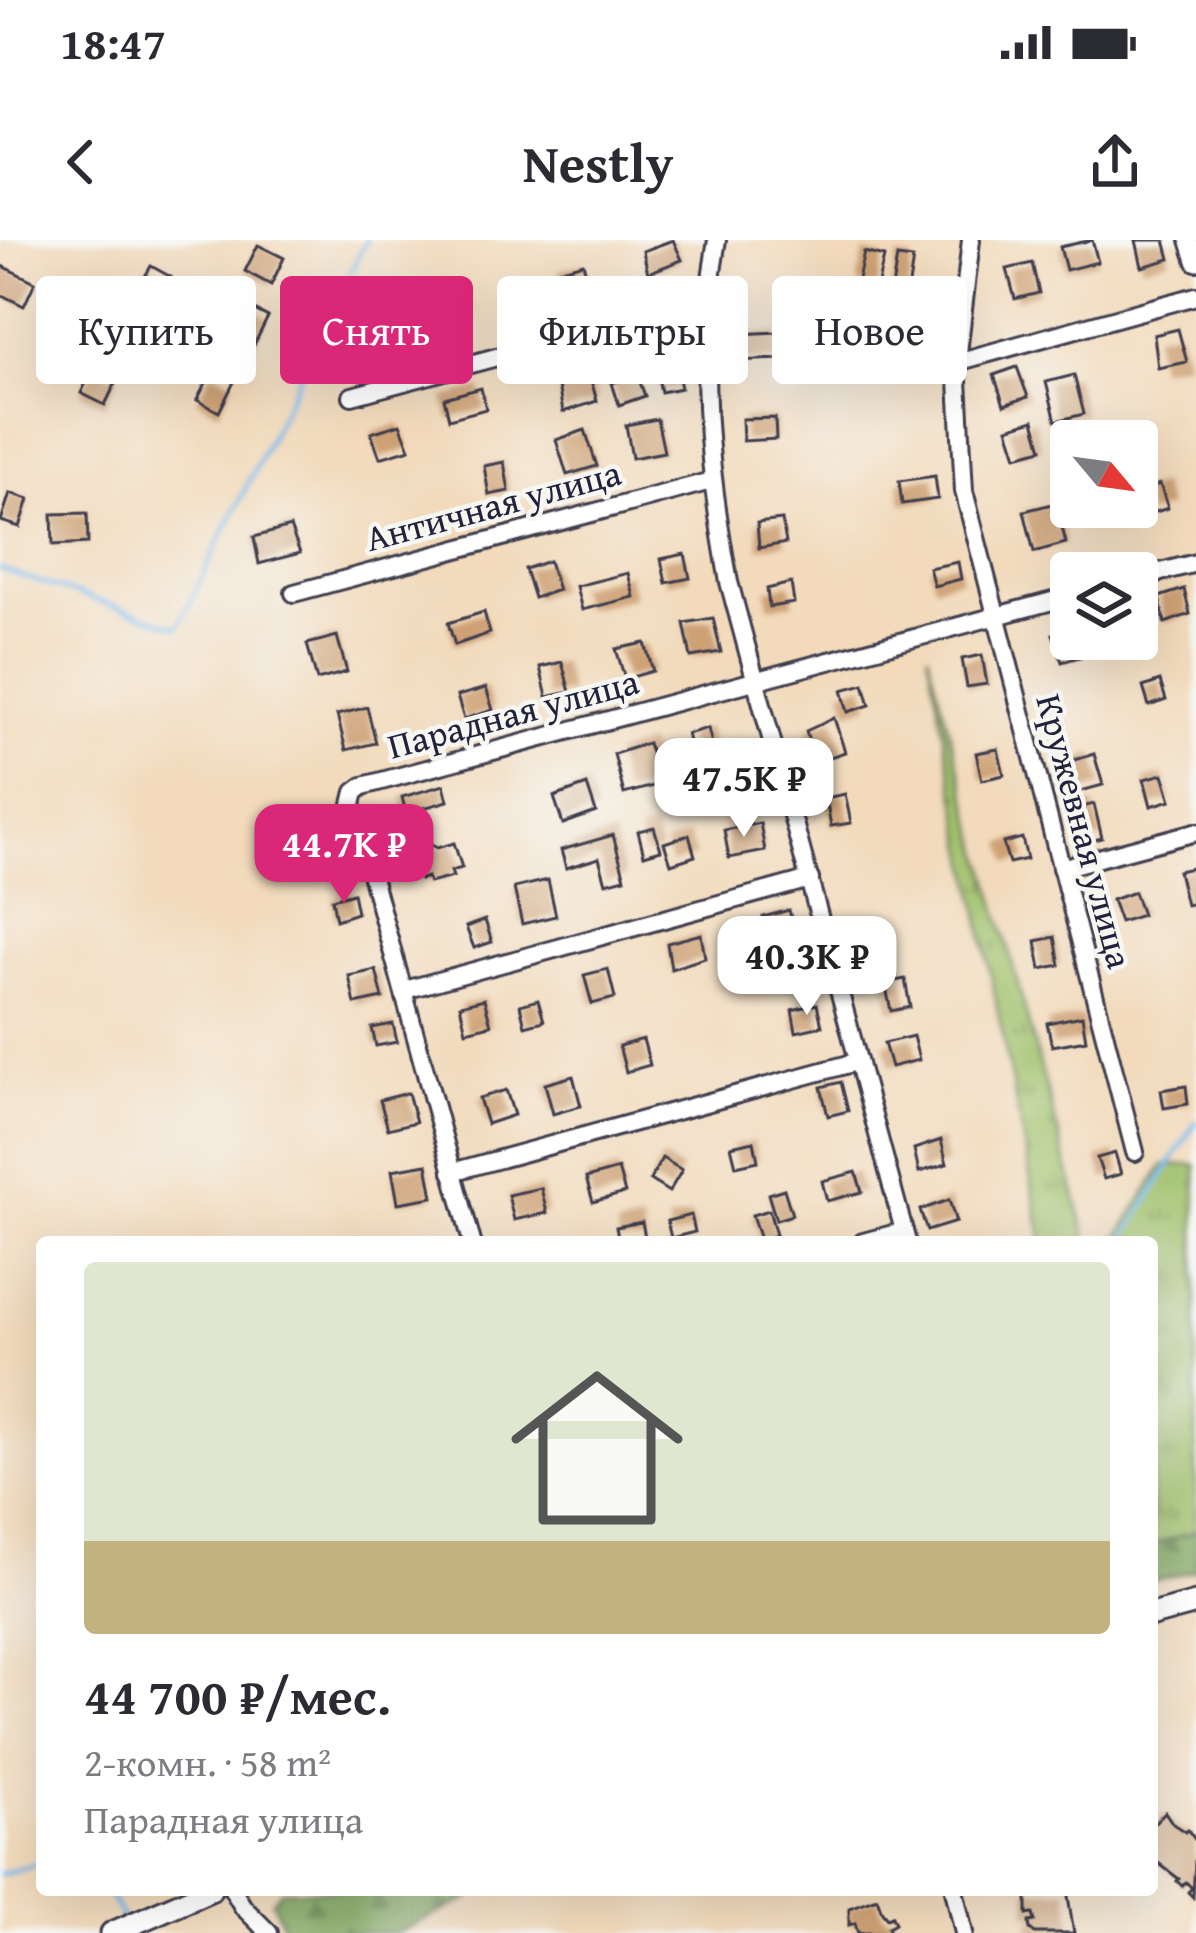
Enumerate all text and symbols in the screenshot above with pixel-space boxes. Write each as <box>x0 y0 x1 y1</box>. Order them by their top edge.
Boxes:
text: 18:47 <box>60 10 166 75</box>
text: Nestly <box>523 123 673 202</box>
icon: back <box>48 129 114 195</box>
icon: share <box>1082 129 1148 195</box>
chip: Купить <box>36 276 256 384</box>
chip: Снять <box>280 276 473 384</box>
chip: Фильтры <box>497 276 748 384</box>
chip: Новое <box>772 276 967 384</box>
north arrow <box>1050 420 1158 528</box>
map controls <box>1050 420 1158 660</box>
street label: Античная улица <box>359 445 626 564</box>
button: layers <box>1050 552 1158 660</box>
street label: Парадная улица <box>381 654 644 771</box>
street label: Кружевная улица <box>1023 688 1148 974</box>
pin: 47.5K ₽ <box>633 738 855 840</box>
text: 47.5K ₽ <box>681 748 807 805</box>
pin: 44.7K ₽ <box>233 804 455 906</box>
text: 44.7K ₽ <box>281 814 407 871</box>
pin: 40.3K ₽ <box>696 916 918 1018</box>
text: 40.3K ₽ <box>744 926 870 983</box>
icon: home <box>489 1340 705 1556</box>
text: 44 700 ₽/мес. <box>84 1658 391 1733</box>
text: 2-комн. · 58 m² <box>84 1733 331 1790</box>
text: Парадная улица <box>84 1790 363 1847</box>

